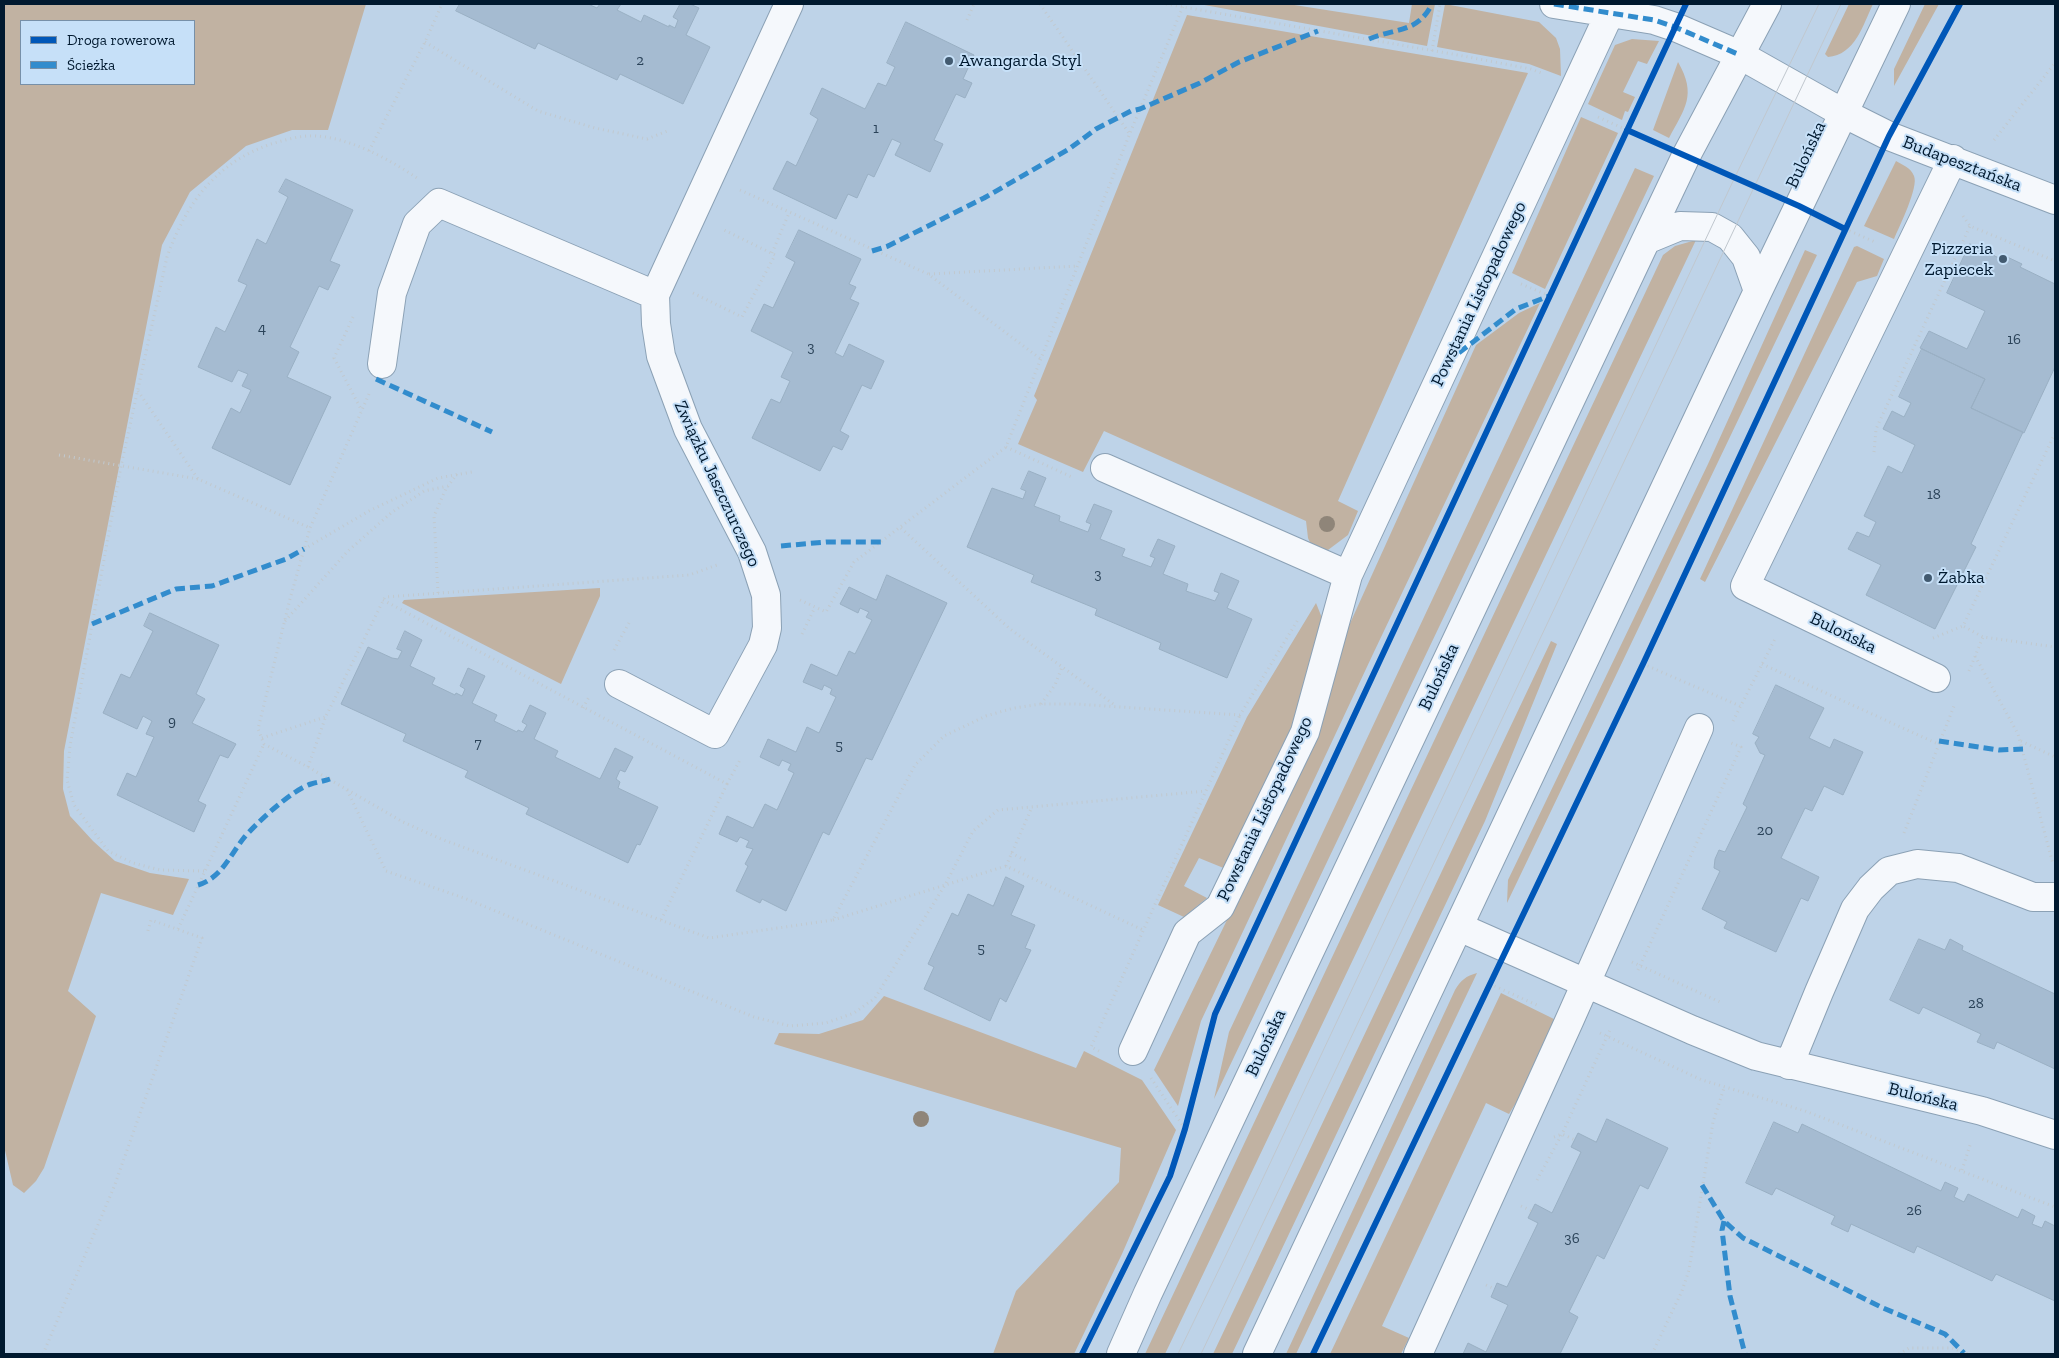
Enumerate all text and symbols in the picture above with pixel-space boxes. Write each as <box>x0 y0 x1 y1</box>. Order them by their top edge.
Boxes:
legend <box>20 20 195 85</box>
text: Droga rowerowa <box>67 31 175 49</box>
place label: Awangarda Styl <box>959 50 1082 72</box>
house number: 2 <box>636 52 644 70</box>
marker: Awangarda Styl <box>943 55 955 67</box>
text: Ścieżka <box>67 56 115 74</box>
street label: Bulońska <box>1781 118 1831 192</box>
house number: 1 <box>873 120 879 138</box>
street label: Budapesztańska <box>1899 131 2025 197</box>
street label: Powstania Listopadowego <box>1427 198 1531 390</box>
place label: Pizzeria Zapiecek <box>1924 238 1993 280</box>
marker: Pizzeria Zapiecek <box>1997 253 2009 265</box>
house number: 4 <box>258 320 266 338</box>
house number: 16 <box>2007 331 2021 349</box>
house number: 3 <box>807 339 815 357</box>
street label: Związku Jaszczurczego <box>669 398 765 570</box>
house number: 18 <box>1927 486 1941 504</box>
house number: 3 <box>1094 566 1102 584</box>
place label: Żabka <box>1938 567 1985 589</box>
marker: Żabka <box>1922 572 1934 584</box>
street label: Bulońska <box>1806 608 1880 658</box>
street label: Bulońska <box>1414 640 1464 714</box>
house number: 9 <box>168 713 176 731</box>
street label: Powstania Listopadowego <box>1213 713 1317 905</box>
house number: 7 <box>474 735 482 753</box>
house number: 5 <box>835 737 843 755</box>
house number: 20 <box>1757 822 1773 840</box>
house number: 5 <box>977 940 985 958</box>
house number: 28 <box>1968 995 1984 1013</box>
street label: Bulońska <box>1241 1006 1291 1080</box>
street label: Bulońska <box>1886 1078 1960 1116</box>
house number: 26 <box>1906 1202 1922 1220</box>
house number: 36 <box>1564 1230 1580 1248</box>

